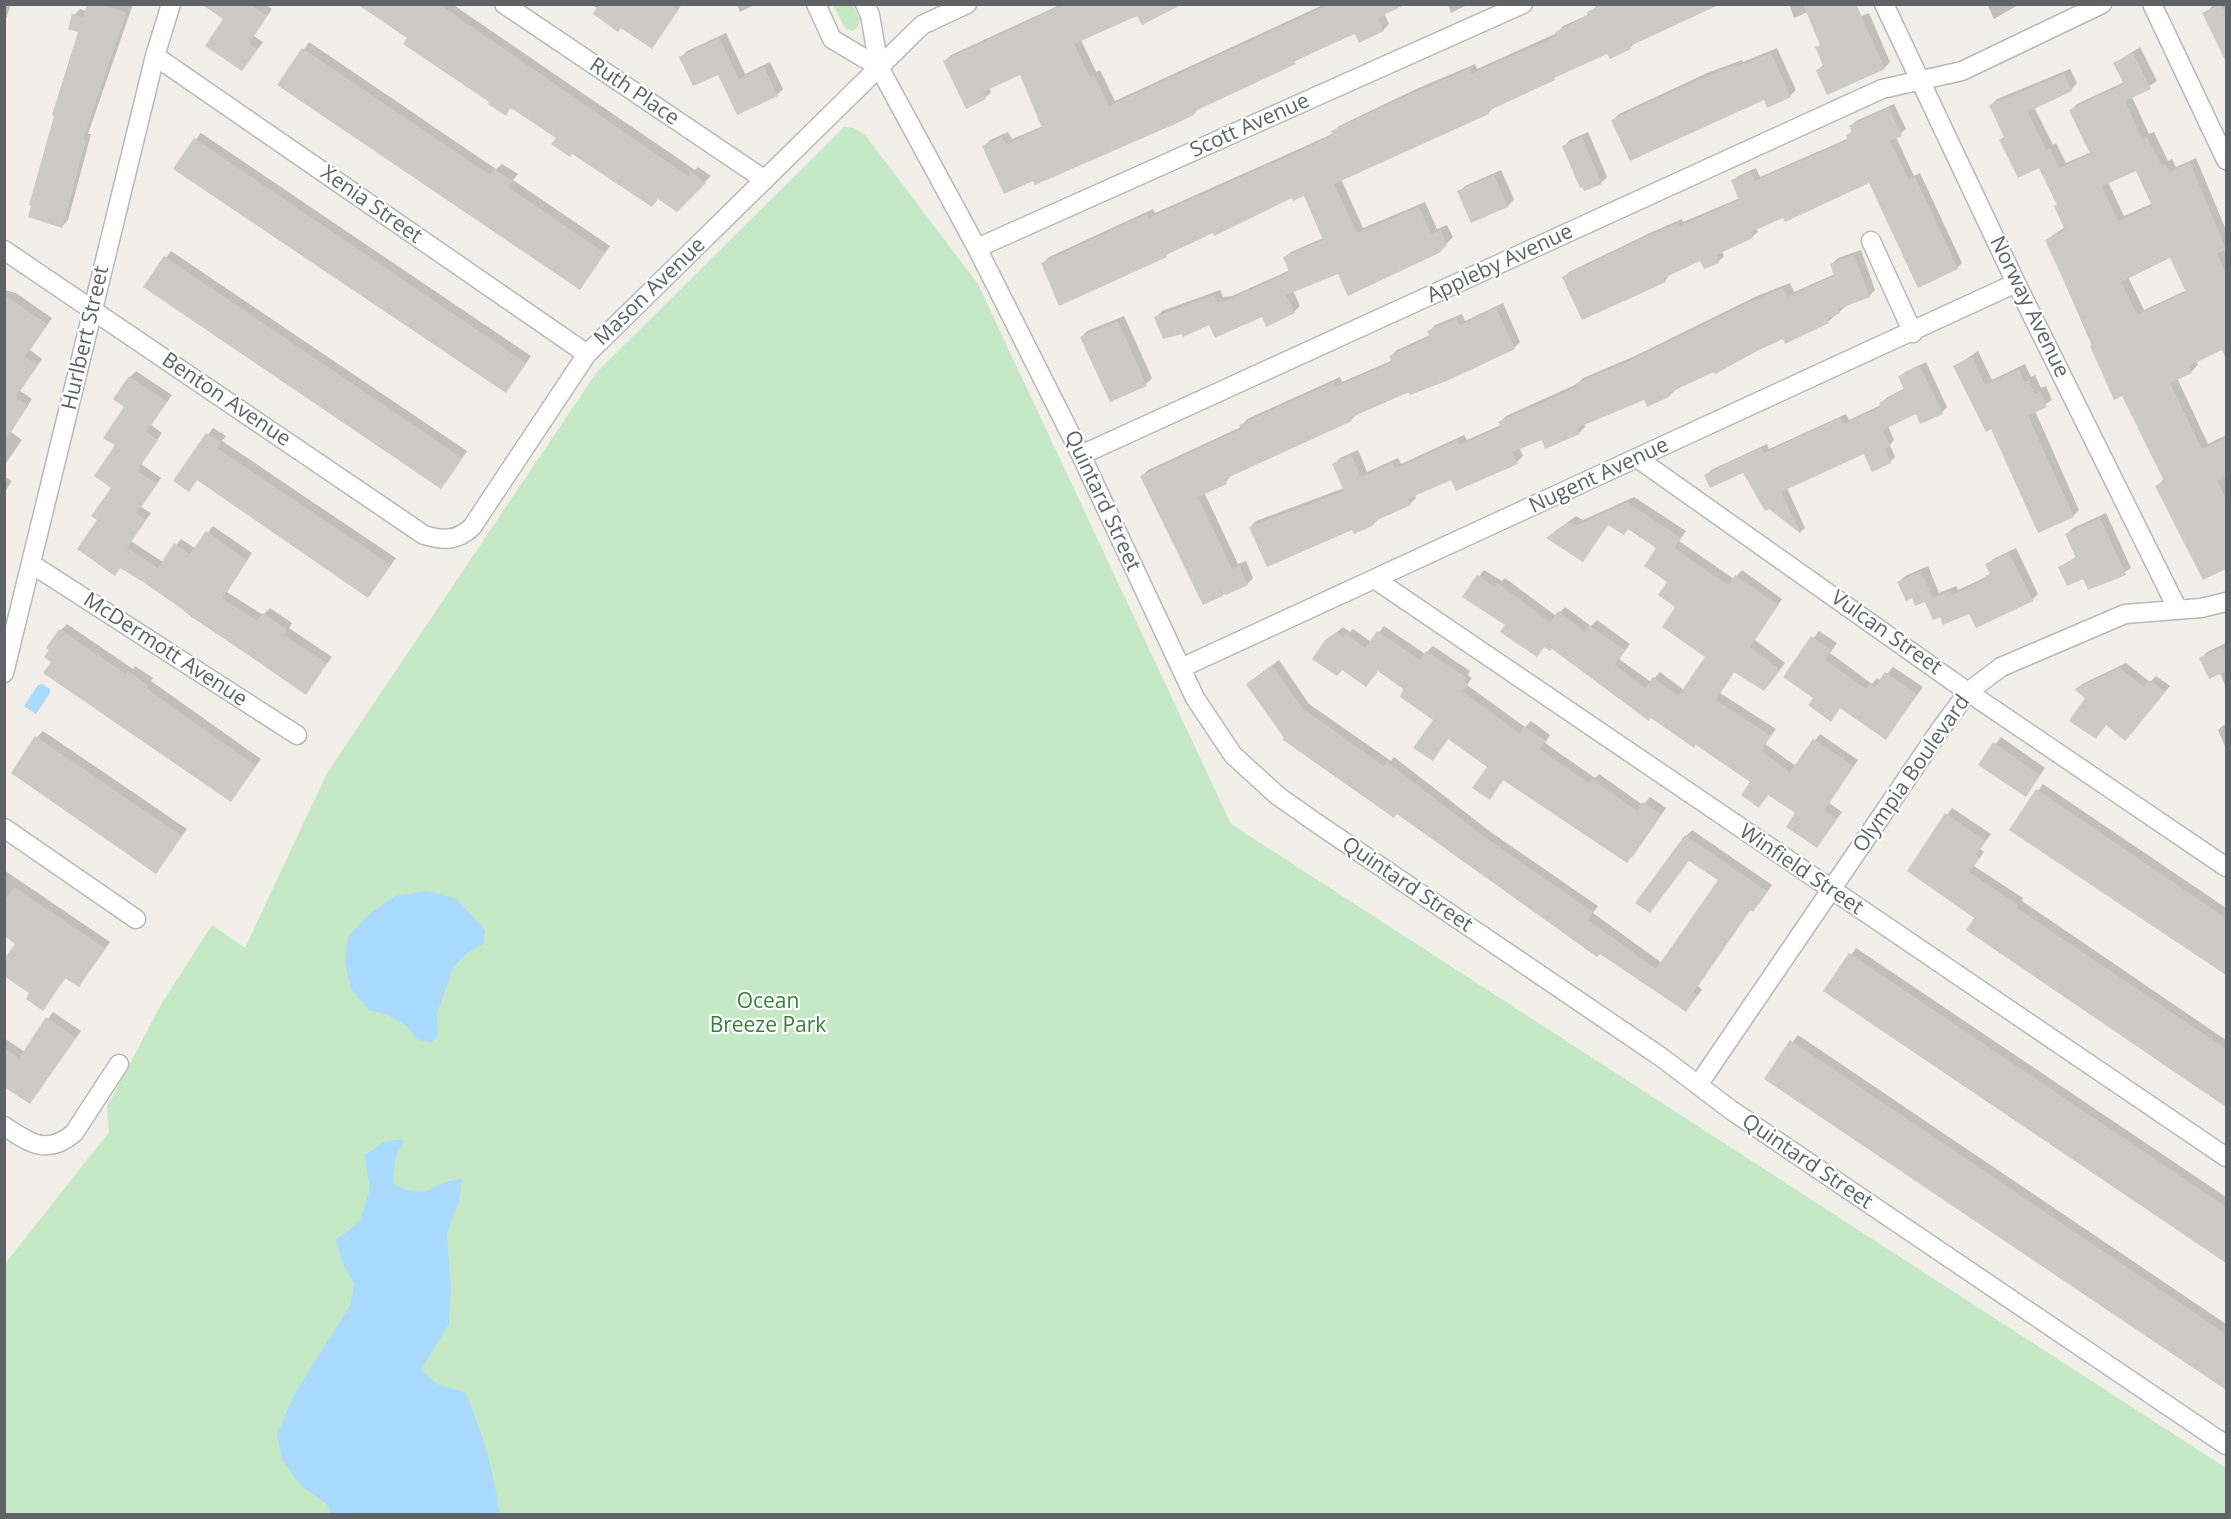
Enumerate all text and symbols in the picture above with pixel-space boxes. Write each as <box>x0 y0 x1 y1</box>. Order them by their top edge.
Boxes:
street label: Ruth Place <box>584 53 684 131</box>
street label: Scott Avenue <box>1187 89 1313 163</box>
street label: Xenia Street <box>315 161 427 249</box>
street label: Appleby Avenue <box>1423 219 1577 309</box>
street label: Norway Avenue <box>1984 232 2074 382</box>
street label: Mason Avenue <box>589 233 711 351</box>
street label: Hurlbert Street <box>57 264 115 412</box>
street label: Benton Avenue <box>157 348 295 452</box>
street label: Quintard Street <box>1058 427 1146 575</box>
street label: Nugent Avenue <box>1525 433 1673 519</box>
street label: Vulcan Street <box>1826 586 1946 680</box>
street label: McDermott Avenue <box>78 588 252 712</box>
street label: Olympia Boulevard <box>1848 690 1976 858</box>
street label: Winfield Street <box>1734 819 1868 921</box>
street label: Quintard Street <box>1337 832 1477 938</box>
park label: Ocean Breeze Park <box>710 989 826 1039</box>
street label: Quintard Street <box>1737 1109 1877 1215</box>

